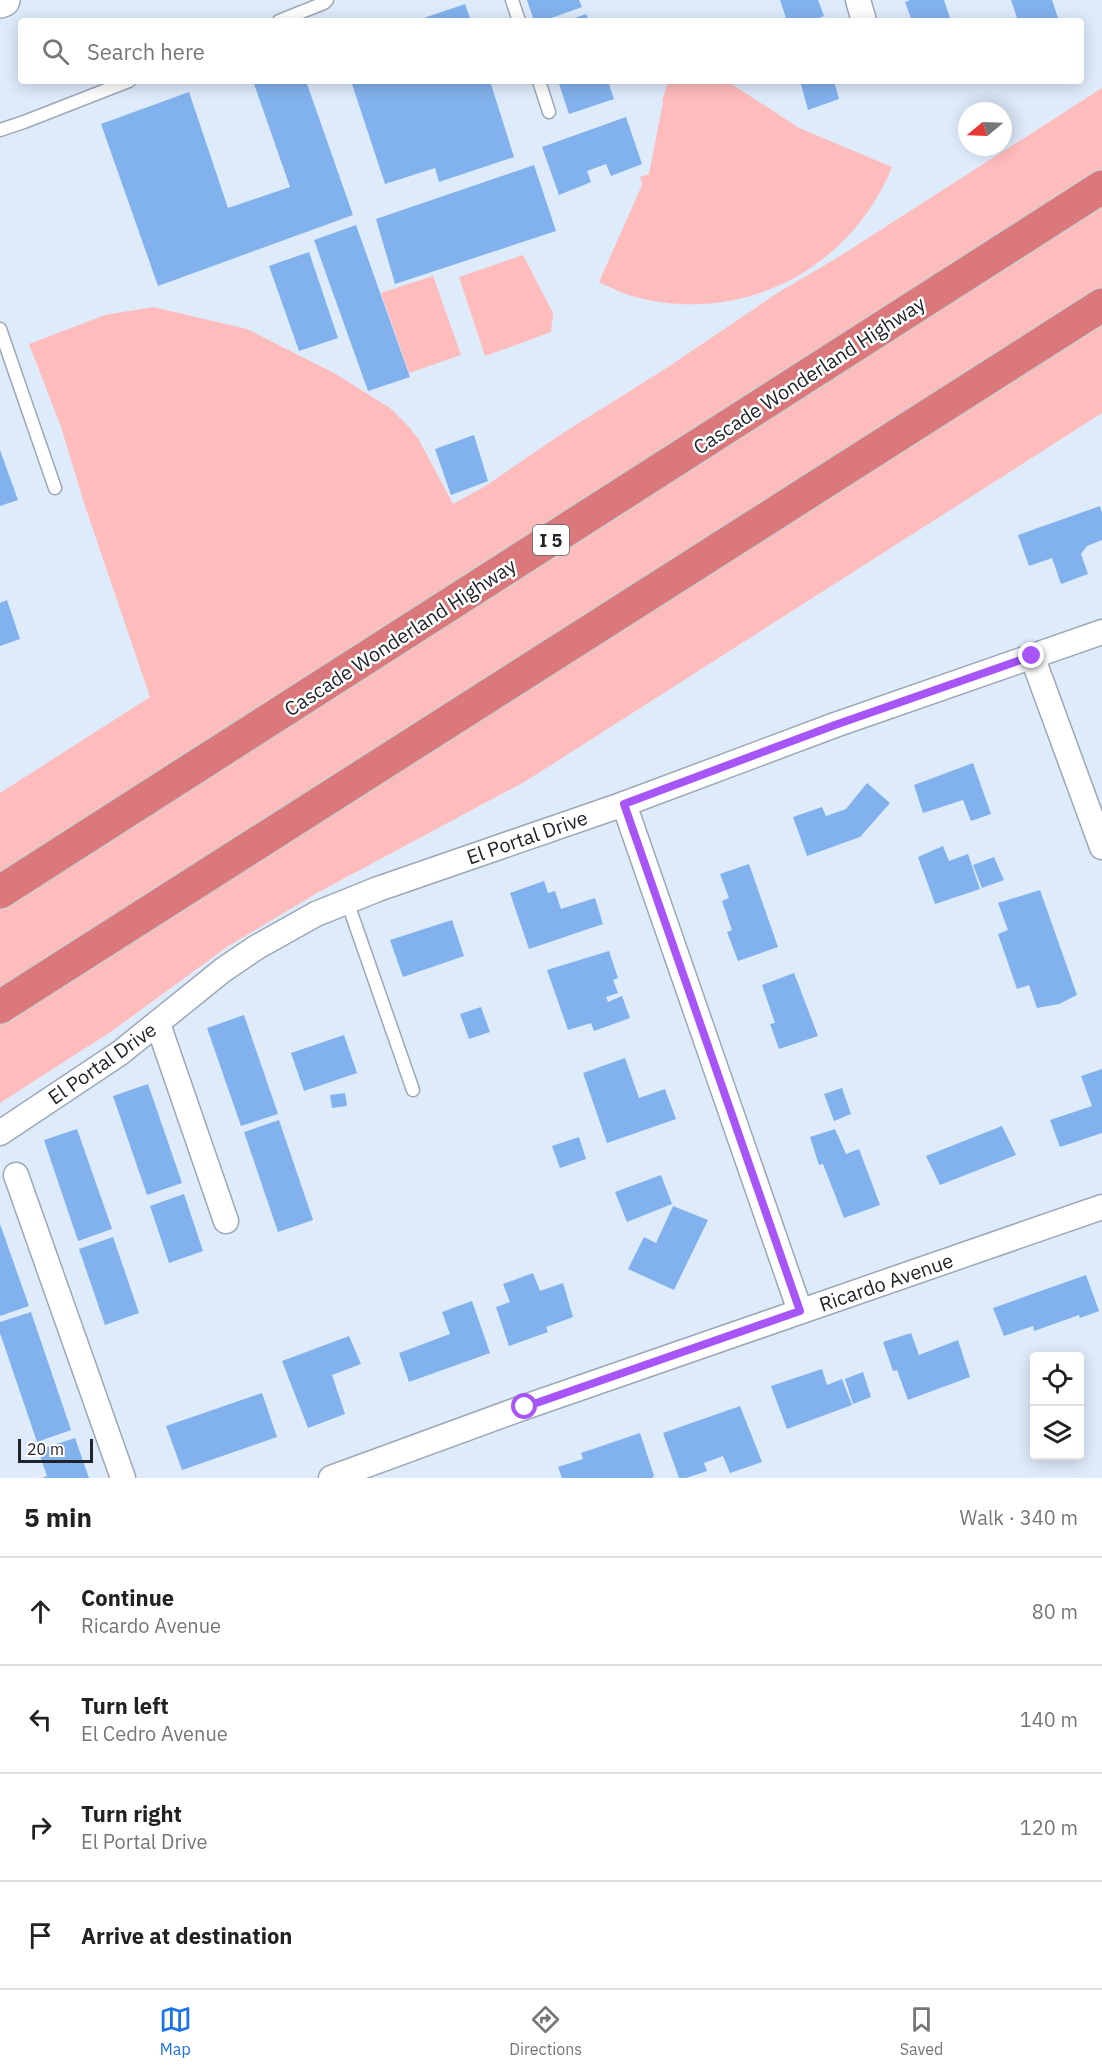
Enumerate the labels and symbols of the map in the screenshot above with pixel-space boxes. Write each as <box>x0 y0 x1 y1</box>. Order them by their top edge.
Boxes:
north arrow <box>958 102 1012 156</box>
street label: Cascade Wonderland Highway <box>688 290 930 460</box>
road number: I 5 <box>533 525 569 555</box>
street label: Cascade Wonderland Highway <box>279 552 521 722</box>
route end <box>1018 642 1044 668</box>
street label: El Portal Drive <box>463 804 591 870</box>
street label: El Portal Drive <box>42 1016 162 1110</box>
street label: Ricardo Avenue <box>815 1246 957 1318</box>
route start <box>511 1393 537 1419</box>
scale bar <box>18 1436 93 1464</box>

